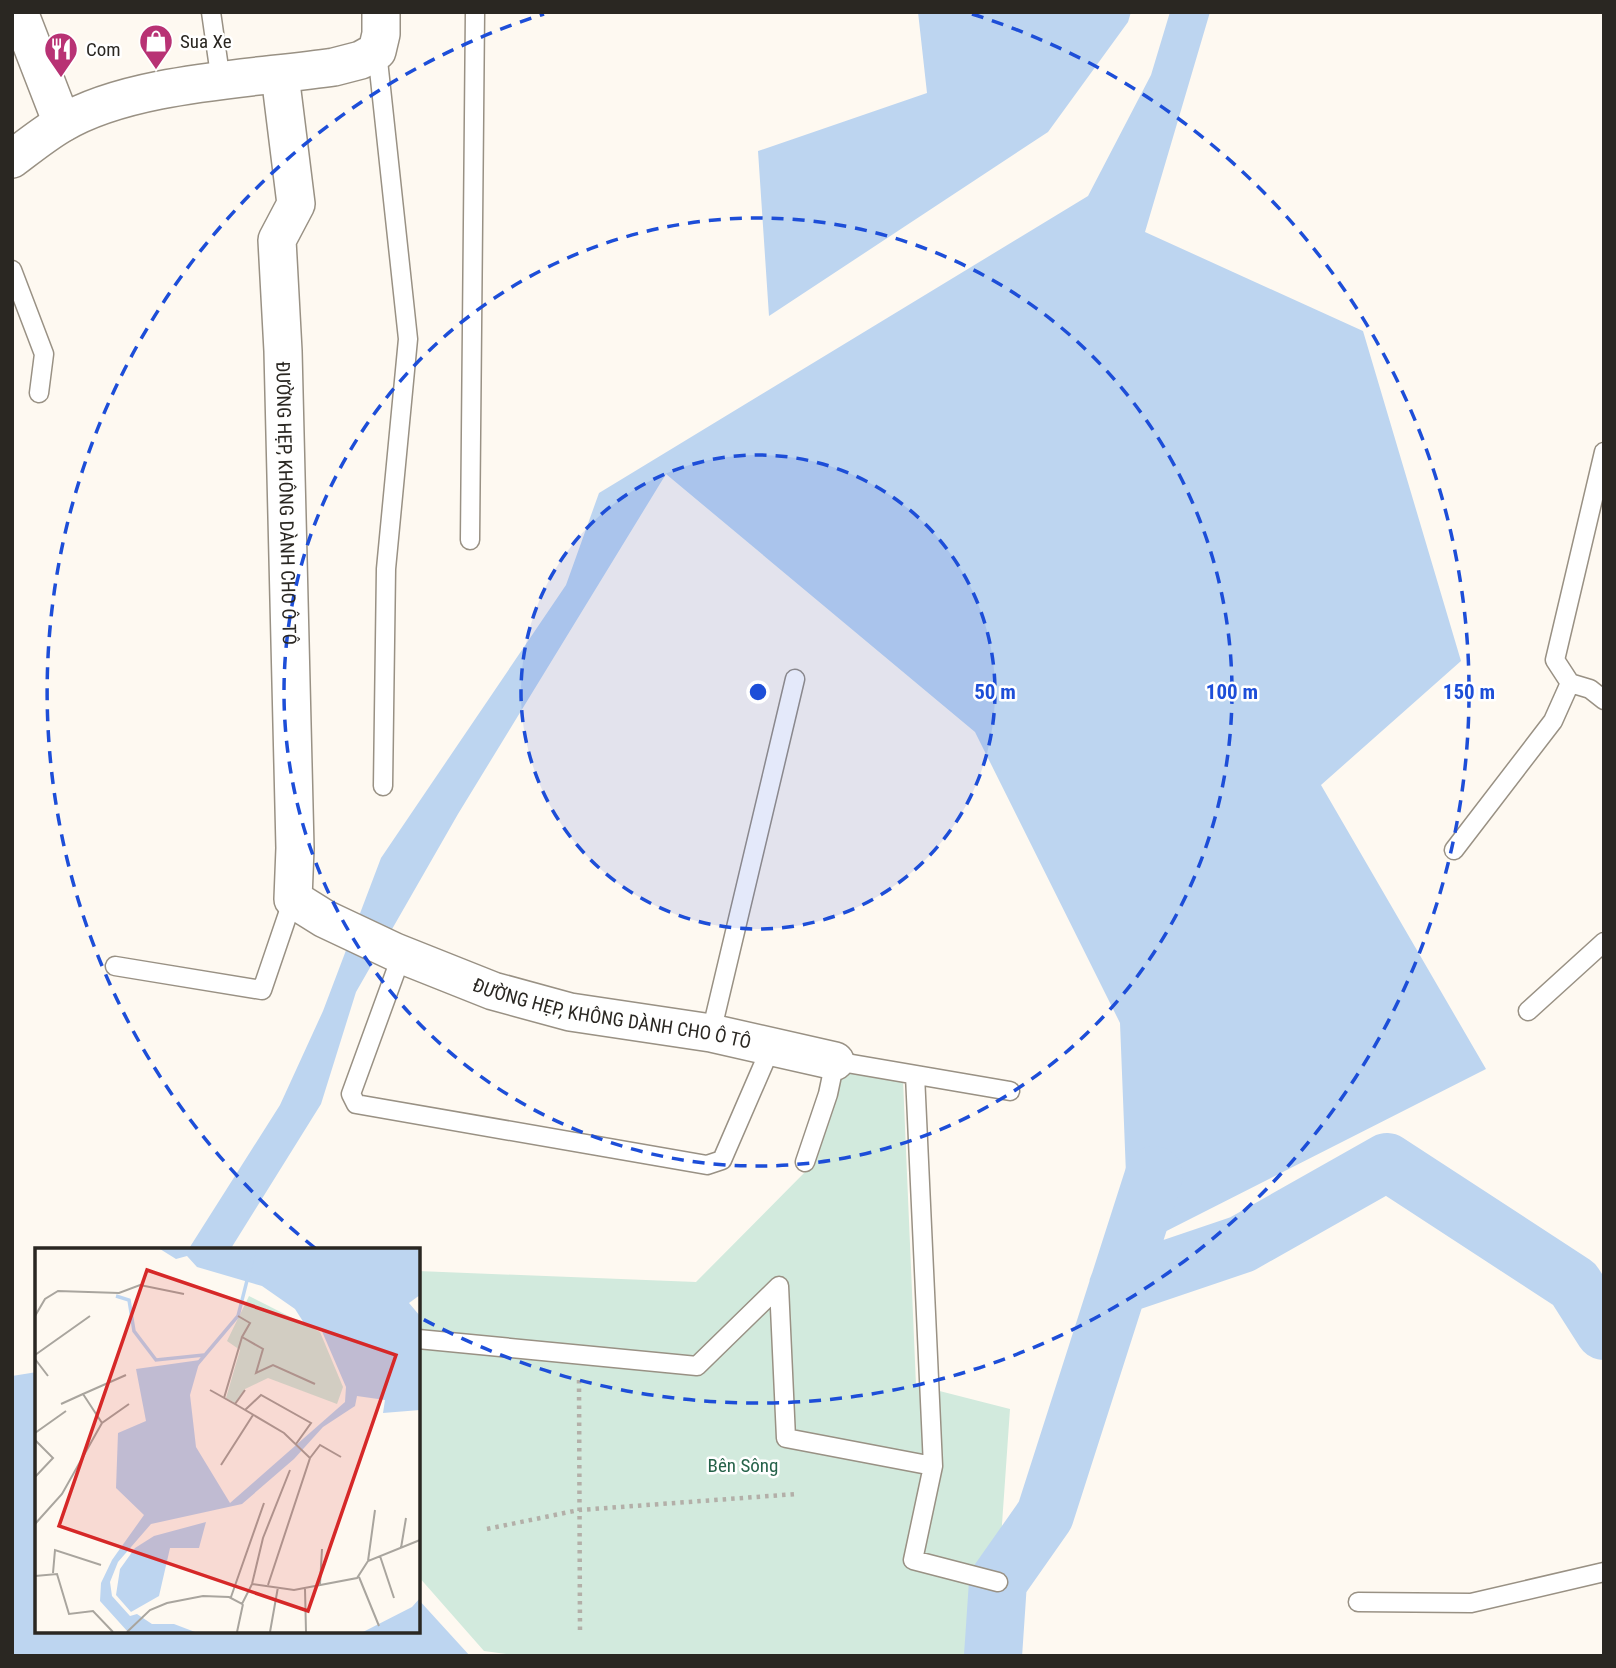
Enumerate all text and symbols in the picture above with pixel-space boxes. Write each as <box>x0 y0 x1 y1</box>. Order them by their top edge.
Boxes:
shop icon: Sua Xe <box>137 22 175 71</box>
restaurant icon: Com <box>42 30 80 79</box>
place label: Sua Xe <box>180 30 232 53</box>
place label: Com <box>86 38 121 61</box>
street label: ĐƯỜNG HẸP, KHÔNG DÀNH CHO Ô TÔ <box>272 361 302 645</box>
centre of rings <box>746 680 770 704</box>
text: 50 m <box>974 680 1016 704</box>
text: 100 m <box>1206 680 1258 704</box>
text: 150 m <box>1443 680 1495 704</box>
street label: ĐƯỜNG HẸP, KHÔNG DÀNH CHO Ô TÔ <box>470 973 753 1053</box>
inset map <box>35 1248 420 1633</box>
park label: Bên Sông <box>708 1454 778 1477</box>

